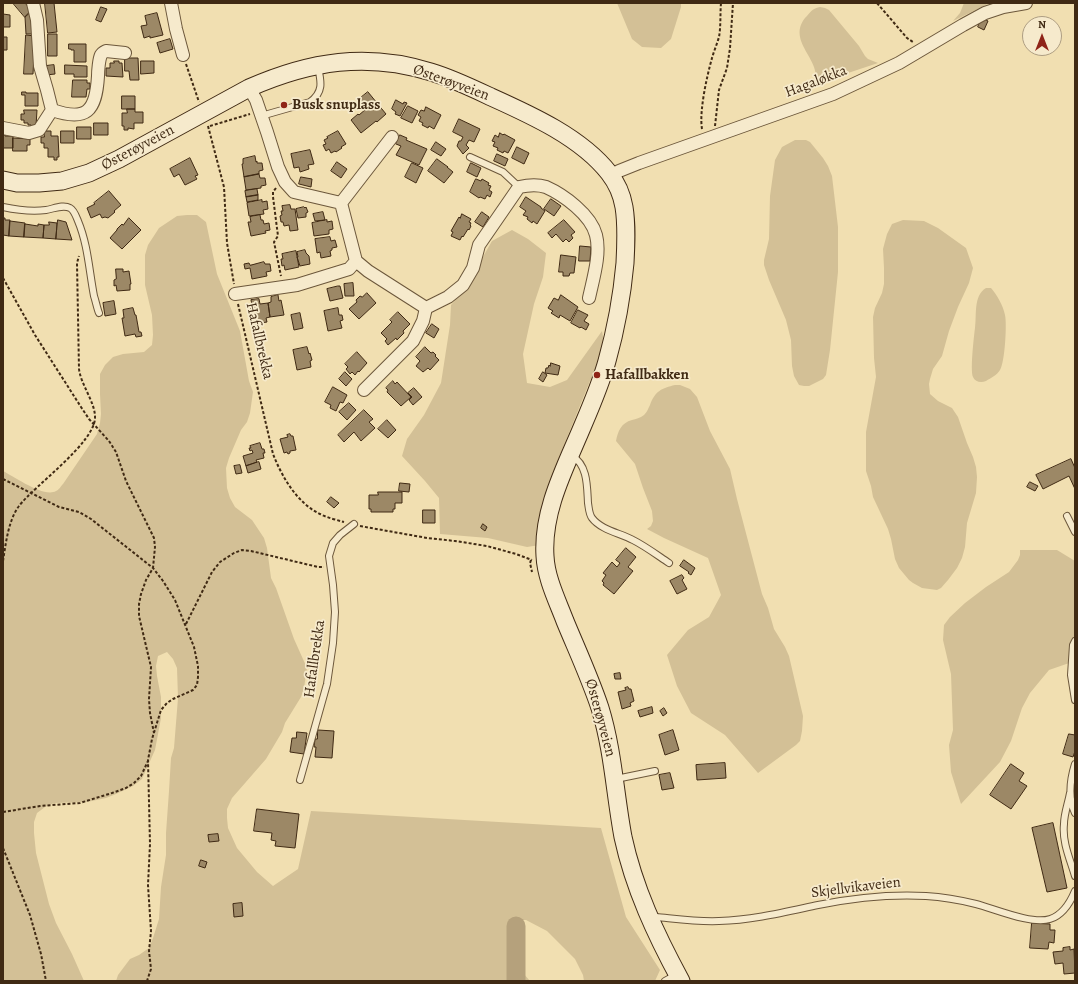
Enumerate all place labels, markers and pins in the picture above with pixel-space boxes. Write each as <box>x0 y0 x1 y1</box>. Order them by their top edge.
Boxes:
place label: Busk snuplass <box>292 96 380 114</box>
marker: Busk snuplass <box>279 100 289 110</box>
place label: Hafallbakken <box>605 366 689 384</box>
marker: Hafallbakken <box>592 370 602 380</box>

